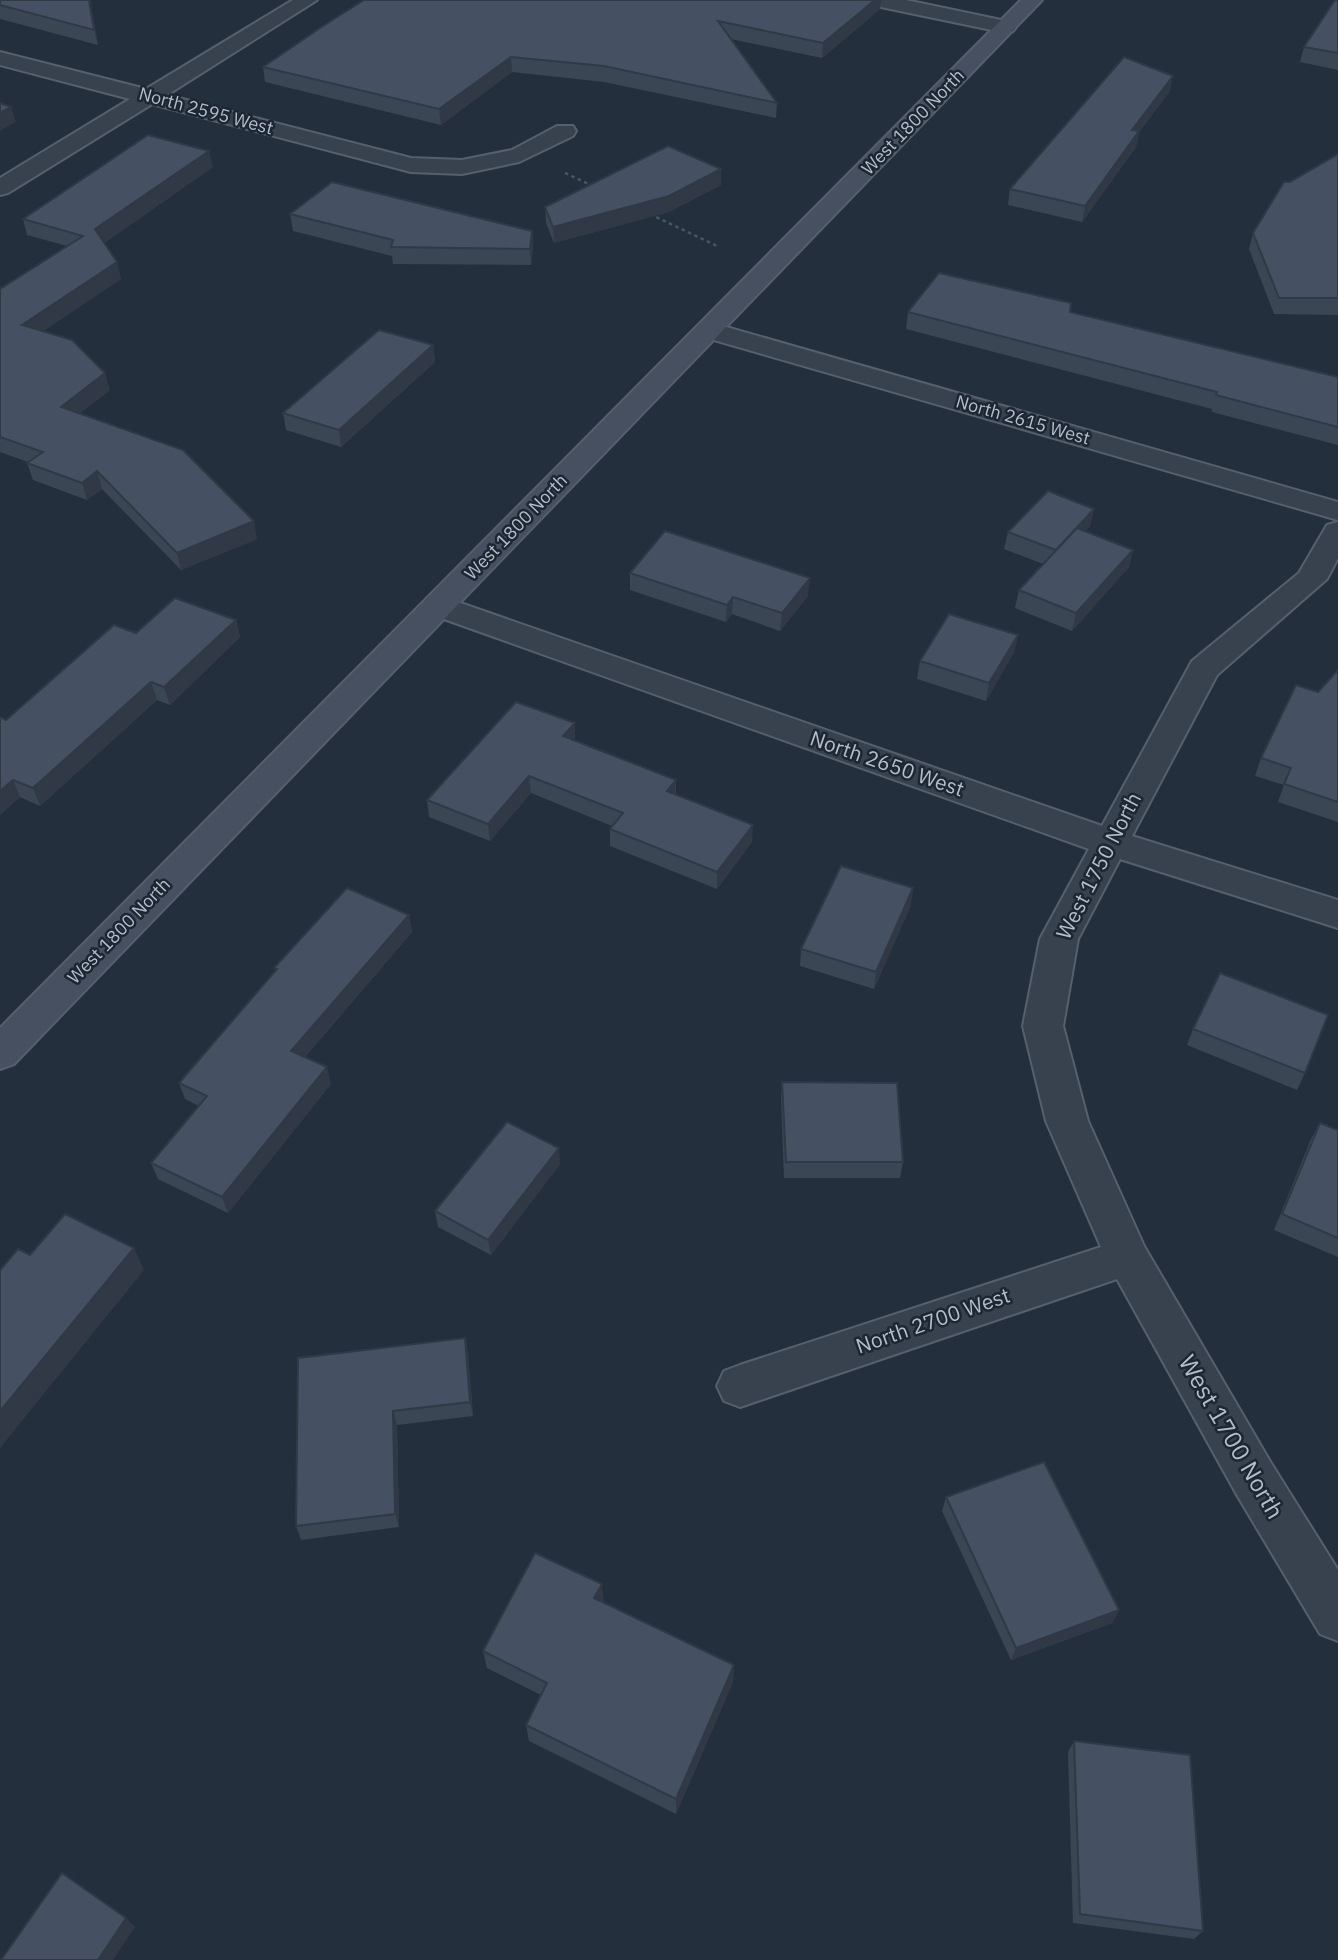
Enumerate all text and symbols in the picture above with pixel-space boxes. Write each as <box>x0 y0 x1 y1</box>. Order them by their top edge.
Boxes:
street label: West 1800 North <box>856 64 969 179</box>
street label: North 2595 West <box>136 82 276 140</box>
street label: North 2615 West <box>953 389 1093 450</box>
street label: West 1800 North <box>459 469 572 584</box>
street label: North 2650 West <box>806 724 968 803</box>
street label: West 1750 North <box>1049 787 1147 944</box>
street label: West 1800 North <box>62 873 175 988</box>
street label: North 2700 West <box>852 1281 1014 1360</box>
street label: West 1700 North <box>1172 1349 1292 1524</box>

